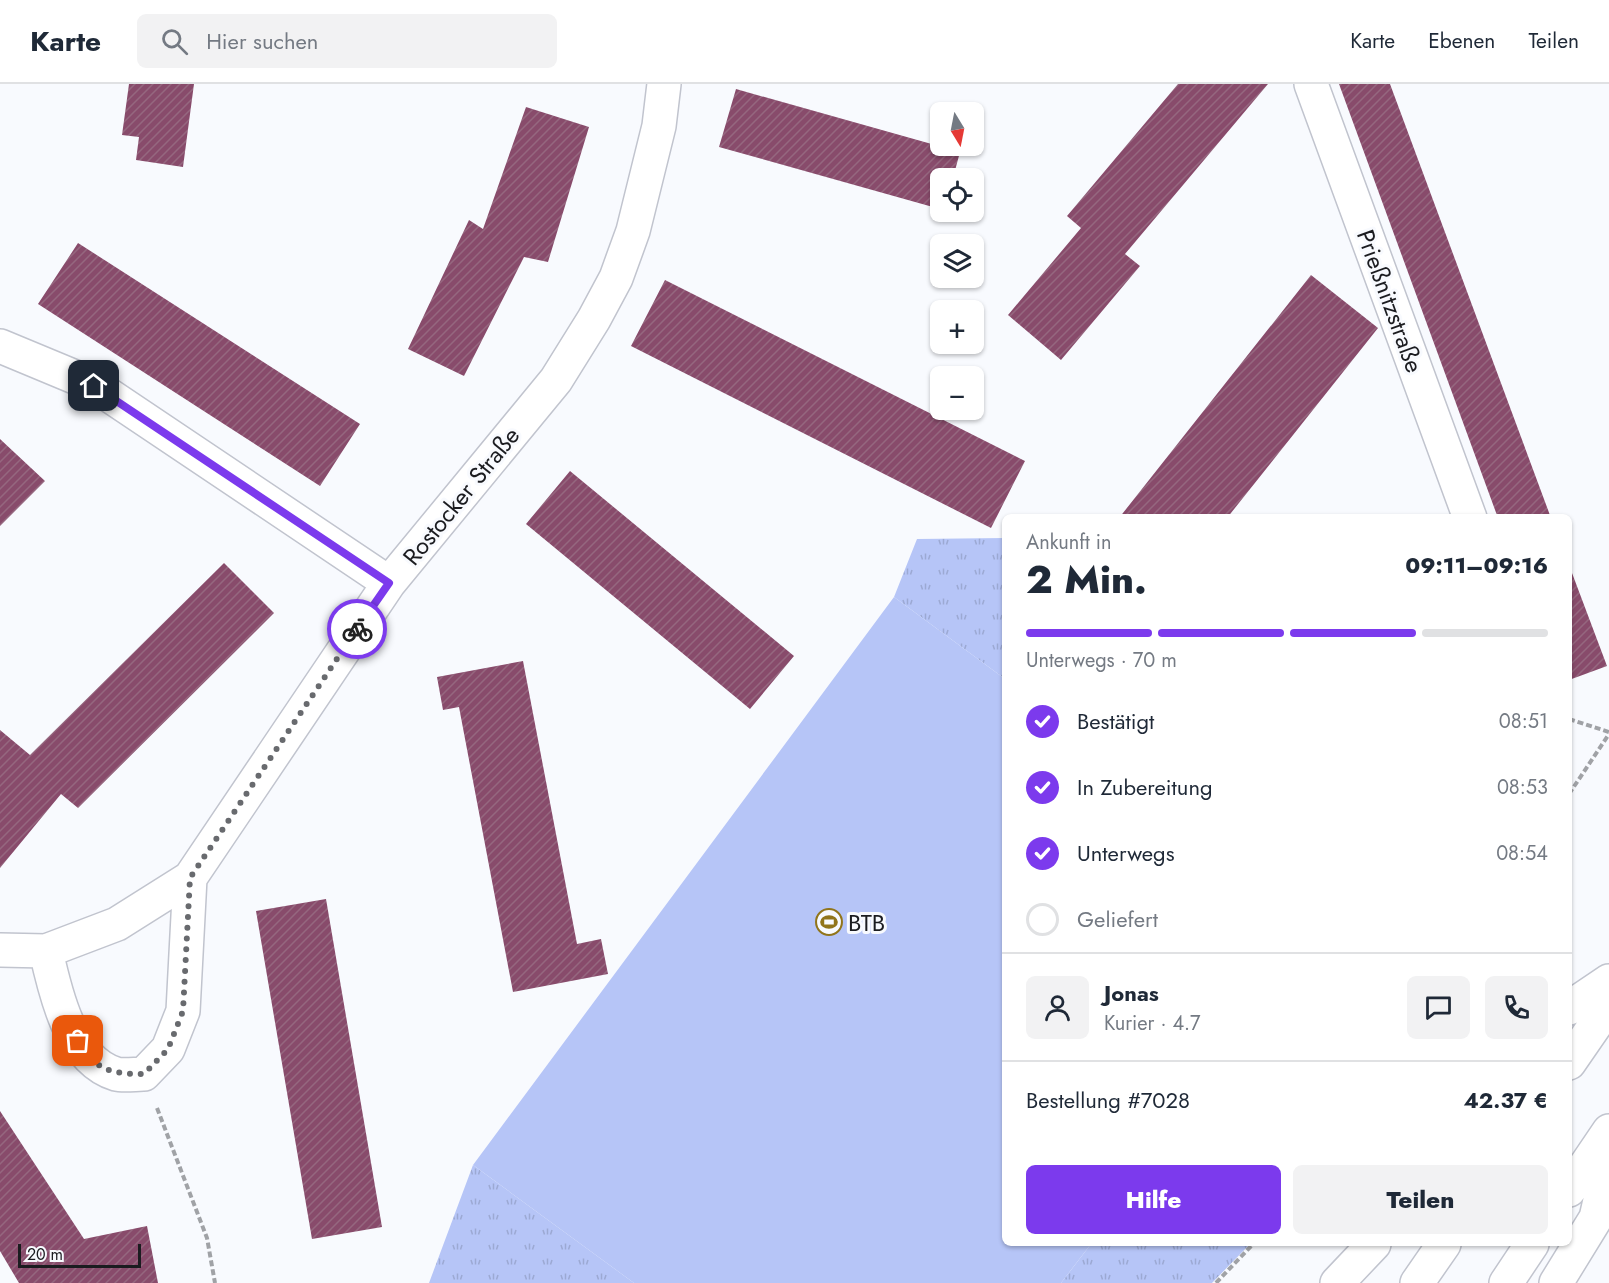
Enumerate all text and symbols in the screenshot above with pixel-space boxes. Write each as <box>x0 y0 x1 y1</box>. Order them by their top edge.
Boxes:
search box <box>137 14 557 68</box>
text: Karte <box>30 21 101 62</box>
icon: search <box>158 25 191 58</box>
text: Hier suchen <box>206 25 318 57</box>
text: Karte <box>1350 26 1395 56</box>
text: Ebenen <box>1428 26 1495 56</box>
text: Teilen <box>1528 26 1579 56</box>
north arrow <box>930 102 984 156</box>
map controls <box>930 102 984 420</box>
button: locate <box>930 168 984 222</box>
street label: Prießnitzstraße <box>1348 225 1432 377</box>
button: layers <box>930 234 984 288</box>
button: + <box>930 300 984 354</box>
pin <box>68 360 119 411</box>
button: − <box>930 366 984 420</box>
icon: home <box>77 369 110 402</box>
street label: Rostocker Straße <box>394 419 528 573</box>
text: Ankunft in <box>1026 528 1112 557</box>
text: 09:11–09:16 <box>1405 549 1548 581</box>
text: 2 Min. <box>1026 551 1147 608</box>
courier <box>327 599 387 659</box>
icon: bike <box>341 613 374 646</box>
text: Unterwegs · 70 m <box>1026 646 1177 675</box>
icon: check <box>1026 705 1059 738</box>
text: Bestätigt <box>1077 705 1154 737</box>
text: 08:51 <box>1499 707 1548 736</box>
icon: check <box>1026 771 1059 804</box>
text: In Zubereitung <box>1077 771 1212 803</box>
text: 08:53 <box>1497 773 1548 802</box>
icon: check <box>1026 837 1059 870</box>
text: Unterwegs <box>1077 837 1175 869</box>
text: 08:54 <box>1496 839 1548 868</box>
text: Geliefert <box>1077 903 1158 935</box>
place label: BTB <box>848 905 885 940</box>
sports icon: BTB <box>814 907 844 937</box>
button: person <box>1026 976 1089 1039</box>
button: chat <box>1407 976 1470 1039</box>
button: phone <box>1485 976 1548 1039</box>
text: Jonas <box>1104 977 1159 1009</box>
text: Kurier · 4.7 <box>1104 1009 1201 1038</box>
pin <box>52 1015 103 1066</box>
icon: bag <box>61 1024 94 1057</box>
text: Bestellung #7028 <box>1026 1084 1190 1116</box>
text: 42.37 € <box>1464 1084 1548 1116</box>
button: Hilfe <box>1026 1165 1281 1234</box>
button: Teilen <box>1293 1165 1548 1234</box>
scale bar <box>18 1241 141 1268</box>
text: 20 m <box>27 1243 63 1266</box>

